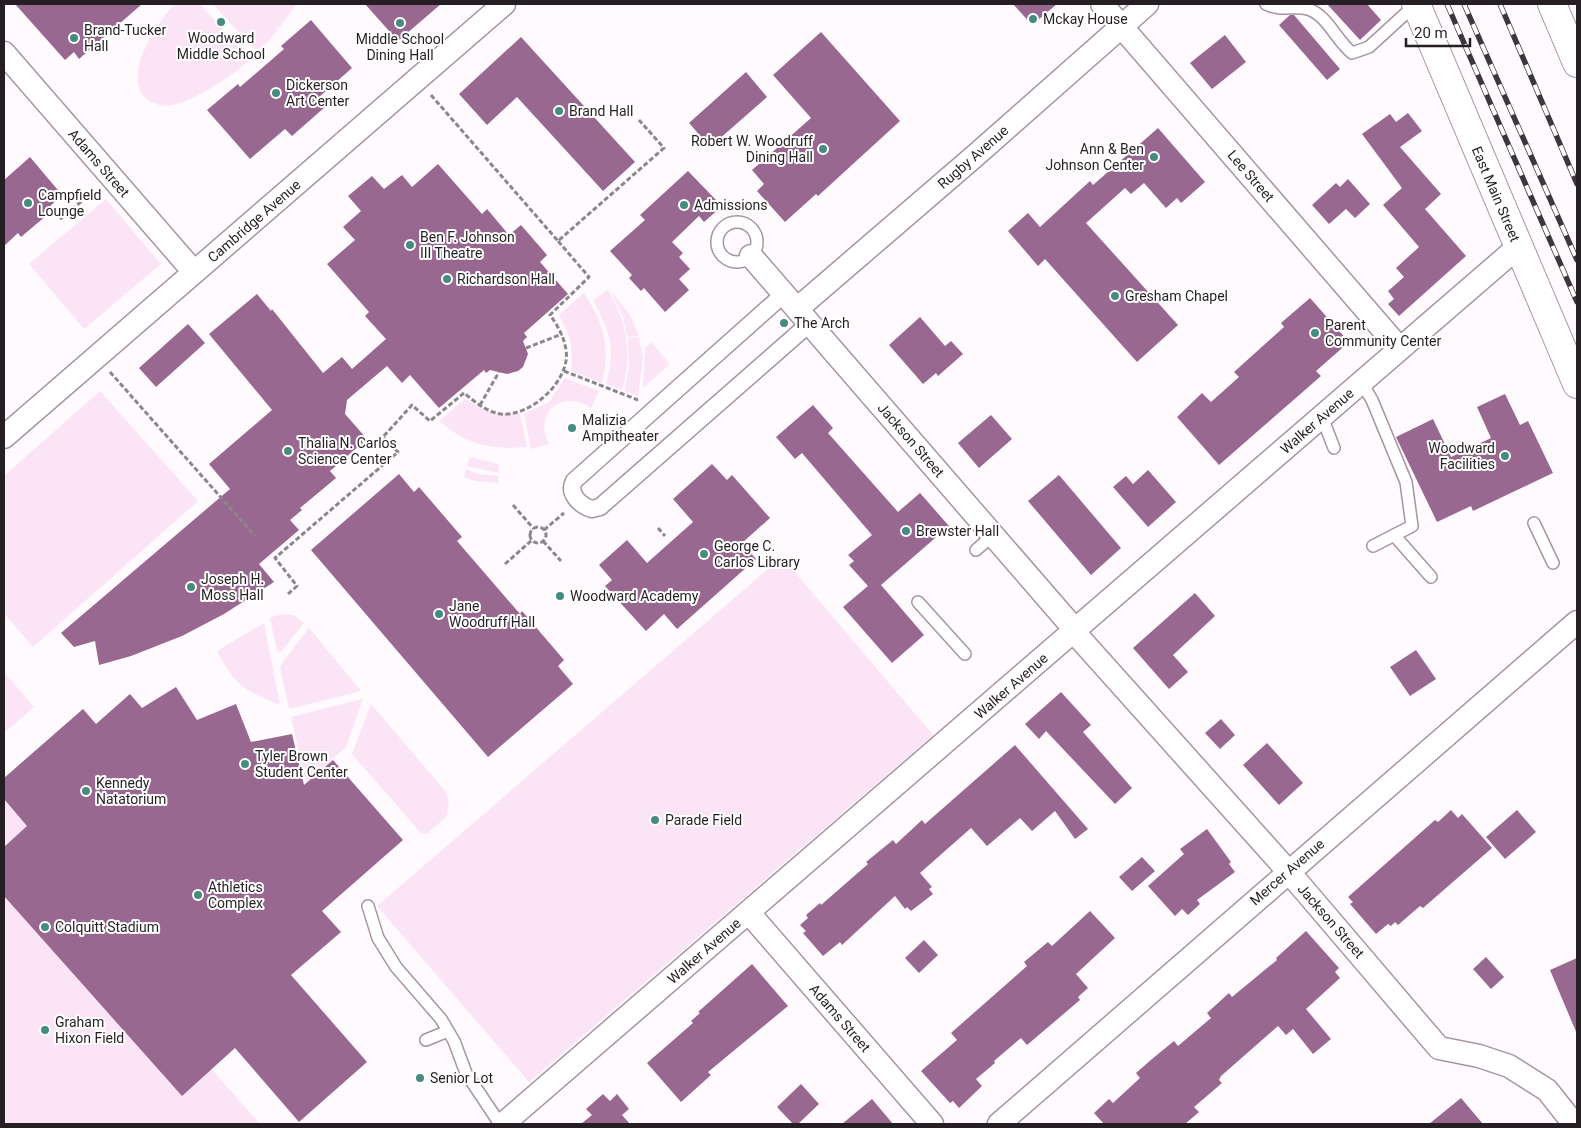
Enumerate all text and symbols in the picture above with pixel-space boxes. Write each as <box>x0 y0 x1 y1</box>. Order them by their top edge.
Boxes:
place label: Mckay House <box>1043 11 1128 27</box>
marker: Mckay House <box>1027 13 1039 25</box>
scale bar <box>1406 15 1470 47</box>
marker: Woodward Middle School <box>215 16 227 28</box>
marker: Middle School Dining Hall <box>394 17 406 29</box>
place label: Brand-Tucker Hall <box>84 22 166 54</box>
text: 20 m <box>1414 24 1448 42</box>
place label: Woodward Middle School <box>177 30 265 62</box>
place label: Middle School Dining Hall <box>356 31 444 63</box>
marker: Brand-Tucker Hall <box>68 32 80 44</box>
place label: Dickerson Art Center <box>286 77 350 109</box>
marker: Dickerson Art Center <box>270 87 282 99</box>
place label: Brand Hall <box>569 103 633 119</box>
marker: Brand Hall <box>553 105 565 117</box>
street label: Rugby Avenue <box>935 122 1011 192</box>
street label: Adams Street <box>65 126 133 200</box>
place label: Robert W. Woodruff Dining Hall <box>691 133 813 165</box>
place label: Ann & Ben Johnson Center <box>1045 141 1144 173</box>
marker: Robert W. Woodruff Dining Hall <box>817 143 829 155</box>
street label: East Main Street <box>1469 144 1524 245</box>
street label: Lee Street <box>1224 147 1278 205</box>
marker: Ann & Ben Johnson Center <box>1148 151 1160 163</box>
street label: Cambridge Avenue <box>204 176 304 266</box>
place label: Campfield Lounge <box>38 187 101 219</box>
marker: Campfield Lounge <box>22 197 34 209</box>
place label: Admissions <box>694 197 768 213</box>
marker: Admissions <box>678 199 690 211</box>
place label: Ben F. Johnson III Theatre <box>420 229 515 261</box>
marker: Ben F. Johnson III Theatre <box>404 239 416 251</box>
place label: Richardson Hall <box>457 271 555 287</box>
marker: Richardson Hall <box>441 273 453 285</box>
place label: Gresham Chapel <box>1125 288 1228 304</box>
marker: Gresham Chapel <box>1109 290 1121 302</box>
place label: The Arch <box>794 315 850 331</box>
marker: The Arch <box>778 317 790 329</box>
place label: Parent Community Center <box>1325 317 1441 349</box>
marker: Parent Community Center <box>1309 327 1321 339</box>
street label: Walker Avenue <box>1277 385 1357 457</box>
street label: Jackson Street <box>874 400 948 481</box>
place label: Malizia Ampitheater <box>582 412 659 444</box>
marker: Malizia Ampitheater <box>566 422 578 434</box>
place label: Thalia N. Carlos Science Center <box>298 435 397 467</box>
place label: Woodward Facilities <box>1428 440 1495 472</box>
marker: Thalia N. Carlos Science Center <box>282 445 294 457</box>
marker: Woodward Facilities <box>1499 450 1511 462</box>
place label: Brewster Hall <box>916 523 999 539</box>
marker: Brewster Hall <box>900 525 912 537</box>
place label: George C. Carlos Library <box>714 538 800 570</box>
marker: George C. Carlos Library <box>698 548 710 560</box>
place label: Joseph H. Moss Hall <box>201 571 264 603</box>
marker: Joseph H. Moss Hall <box>185 581 197 593</box>
place label: Woodward Academy <box>570 588 699 604</box>
marker: Woodward Academy <box>554 590 566 602</box>
place label: Jane Woodruff Hall <box>449 598 535 630</box>
marker: Jane Woodruff Hall <box>433 608 445 620</box>
street label: Walker Avenue <box>971 650 1051 722</box>
place label: Tyler Brown Student Center <box>255 748 348 780</box>
marker: Tyler Brown Student Center <box>239 758 251 770</box>
place label: Kennedy Natatorium <box>96 775 166 807</box>
marker: Kennedy Natatorium <box>80 785 92 797</box>
place label: Parade Field <box>665 812 742 828</box>
marker: Parade Field <box>649 814 661 826</box>
street label: Mercer Avenue <box>1247 835 1327 909</box>
place label: Athletics Complex <box>208 879 263 911</box>
street label: Jackson Street <box>1294 881 1368 962</box>
marker: Athletics Complex <box>192 889 204 901</box>
street label: Walker Avenue <box>664 915 744 987</box>
place label: Colquitt Stadium <box>55 919 159 935</box>
marker: Colquitt Stadium <box>39 921 51 933</box>
street label: Adams Street <box>806 981 874 1055</box>
place label: Graham Hixon Field <box>55 1014 124 1046</box>
marker: Graham Hixon Field <box>39 1024 51 1036</box>
place label: Senior Lot <box>430 1070 494 1086</box>
marker: Senior Lot <box>414 1072 426 1084</box>

